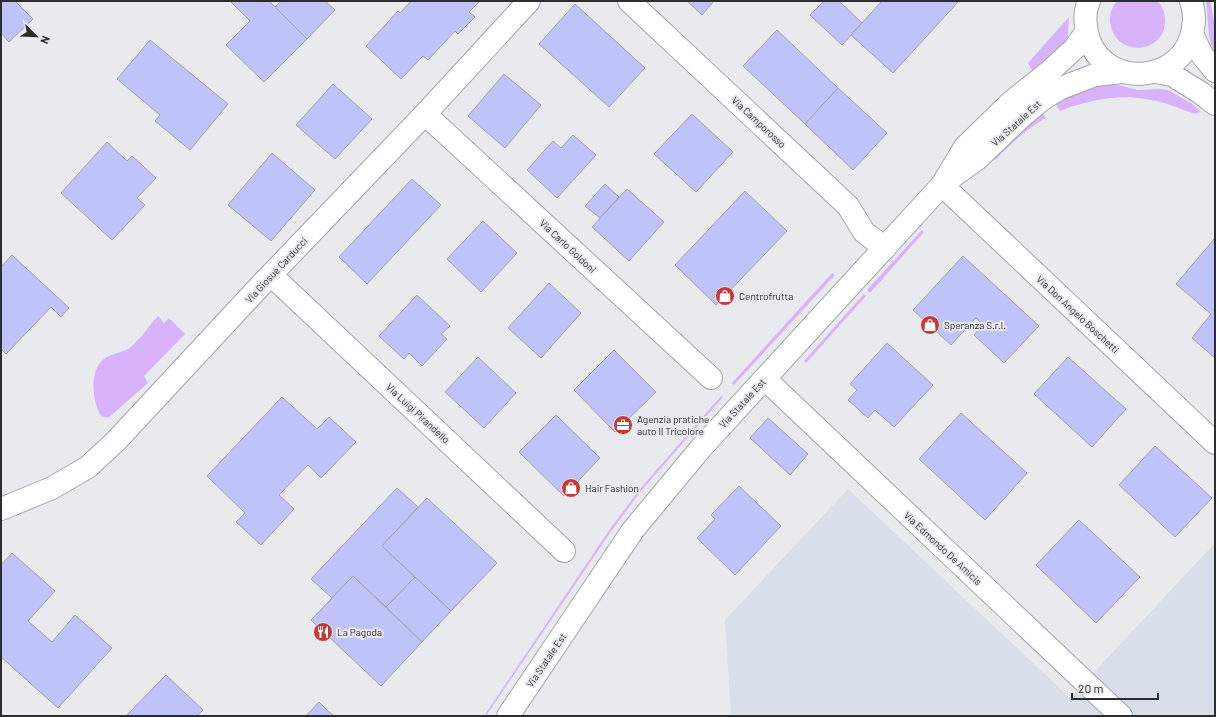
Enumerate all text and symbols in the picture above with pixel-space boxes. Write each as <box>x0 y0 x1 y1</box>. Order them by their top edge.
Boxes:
north arrow <box>16 16 56 56</box>
text: N <box>38 34 53 46</box>
street label: Via Camporosso <box>729 94 789 150</box>
street label: Via Statale Est <box>989 97 1044 149</box>
street label: Via Carlo Goldoni <box>537 217 599 275</box>
street label: Via Giosuè Carducci <box>242 235 310 305</box>
street label: Via Don Angelo Boschetti <box>1034 273 1122 355</box>
shop icon: Centrofrutta <box>714 285 736 307</box>
place label: Centrofrutta <box>739 290 793 302</box>
shop icon: Speranza S.r.l. <box>919 314 941 336</box>
place label: Speranza S.r.l. <box>944 319 1006 331</box>
street label: Via Statale Est <box>716 376 768 430</box>
street label: Via Luigi Pirandello <box>384 381 452 445</box>
place label: Agenzia pratiche auto Il Tricolore <box>637 413 709 437</box>
office icon: Agenzia pratiche auto Il Tricolore <box>612 414 634 436</box>
shop icon: Hair Fashion <box>560 477 582 499</box>
place label: Hair Fashion <box>585 482 639 494</box>
street label: Via Edmondo De Amicis <box>902 509 984 587</box>
restaurant icon: La Pagoda <box>312 621 334 643</box>
place label: La Pagoda <box>337 626 382 638</box>
street label: Via Statale Est <box>523 630 569 689</box>
scale bar <box>1072 675 1158 701</box>
text: 20 m <box>1078 681 1104 695</box>

